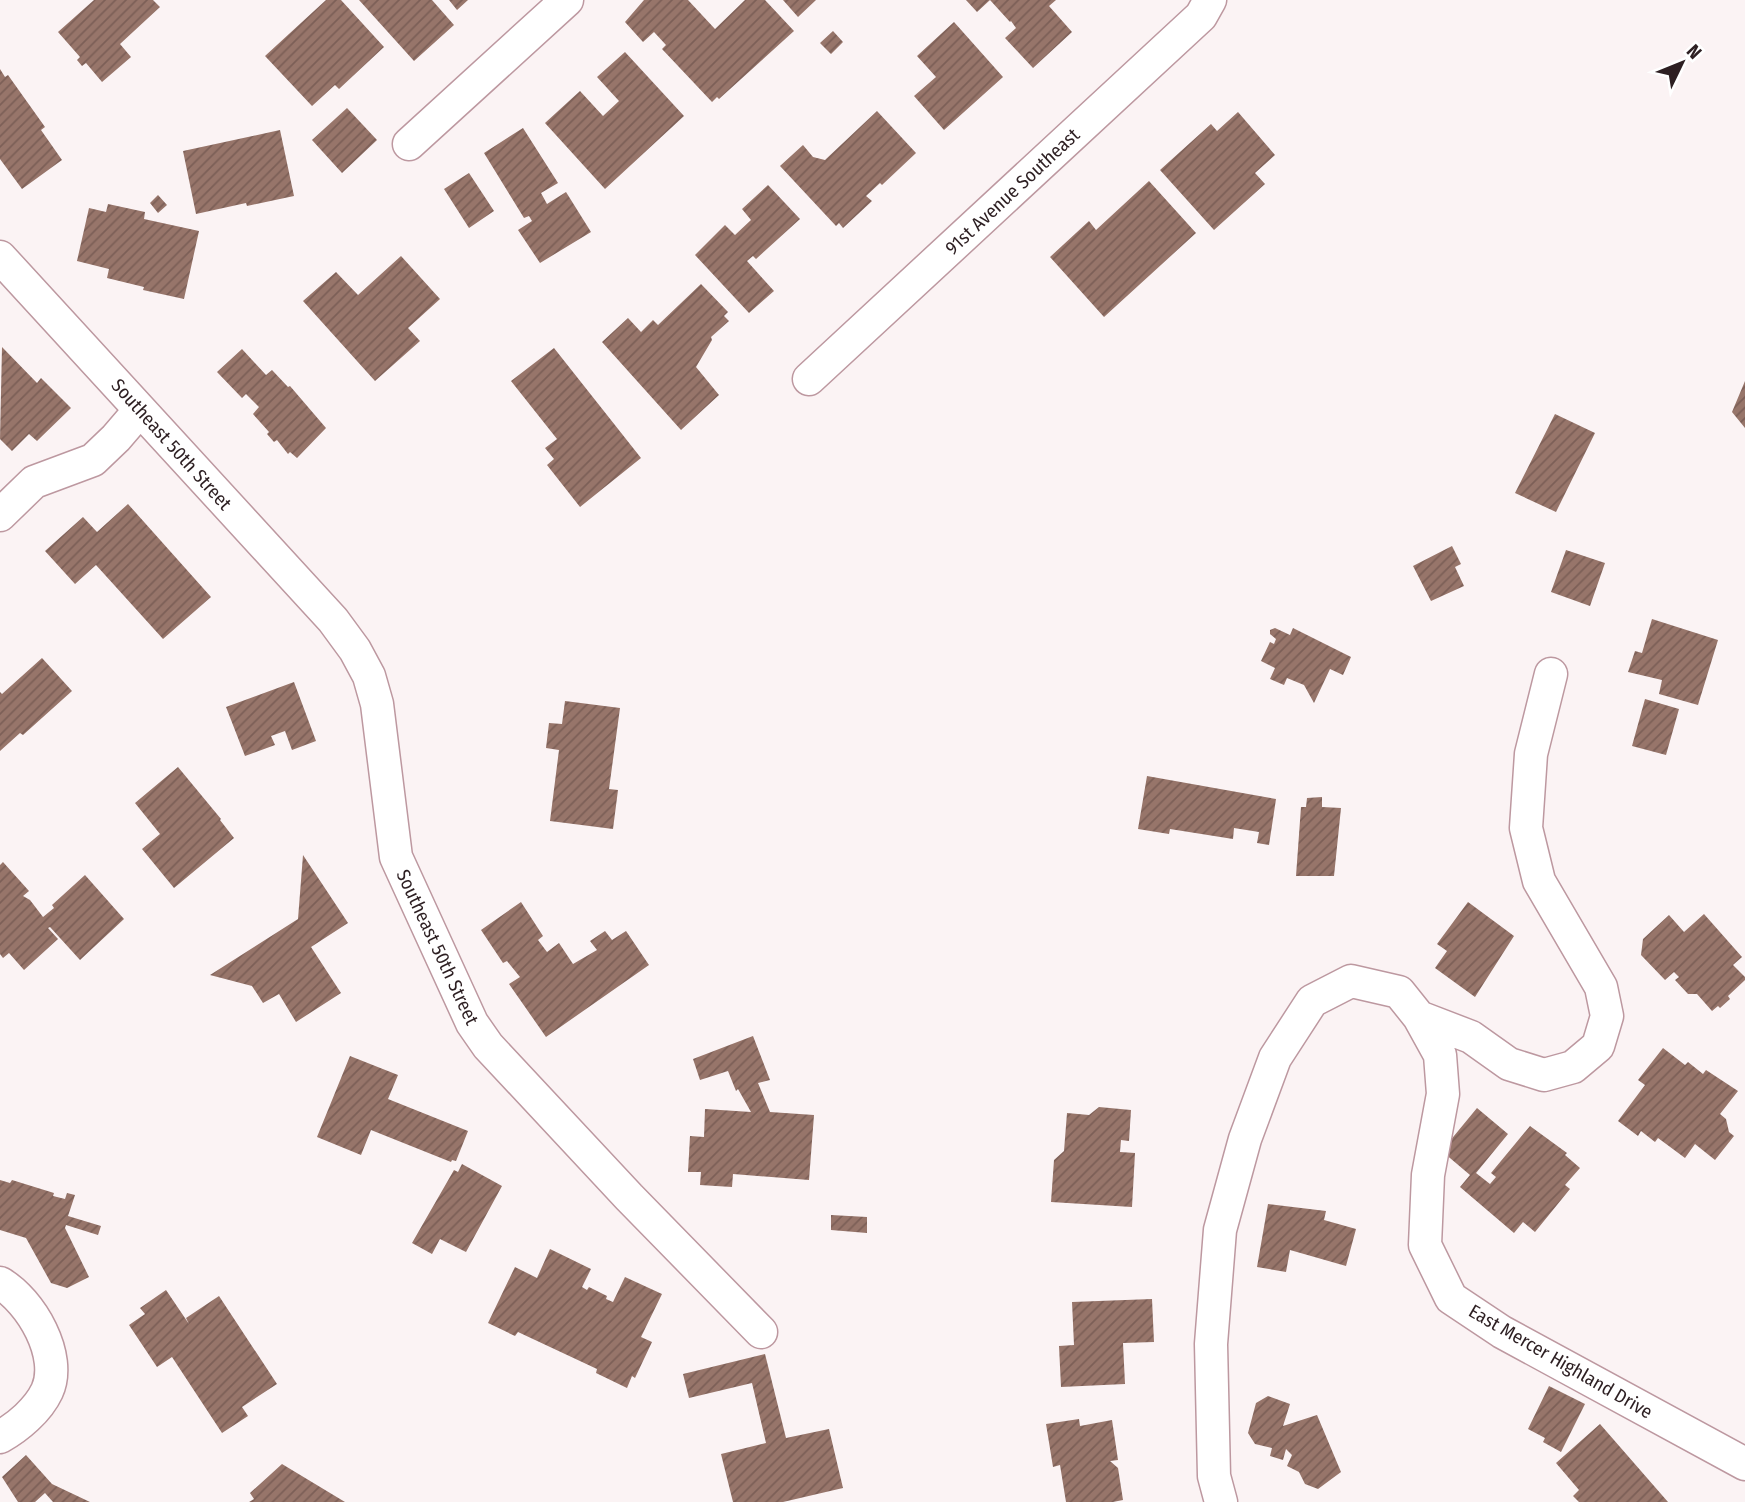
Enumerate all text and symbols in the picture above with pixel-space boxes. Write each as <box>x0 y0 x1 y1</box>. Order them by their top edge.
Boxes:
north arrow <box>1647 28 1717 98</box>
text: N <box>1682 40 1706 64</box>
street label: 91st Avenue Southeast <box>941 123 1085 259</box>
street label: Southeast 50th Street <box>107 374 237 515</box>
street label: Southeast 50th Street <box>391 866 484 1029</box>
street label: East Mercer Highland Drive <box>1465 1299 1657 1423</box>

